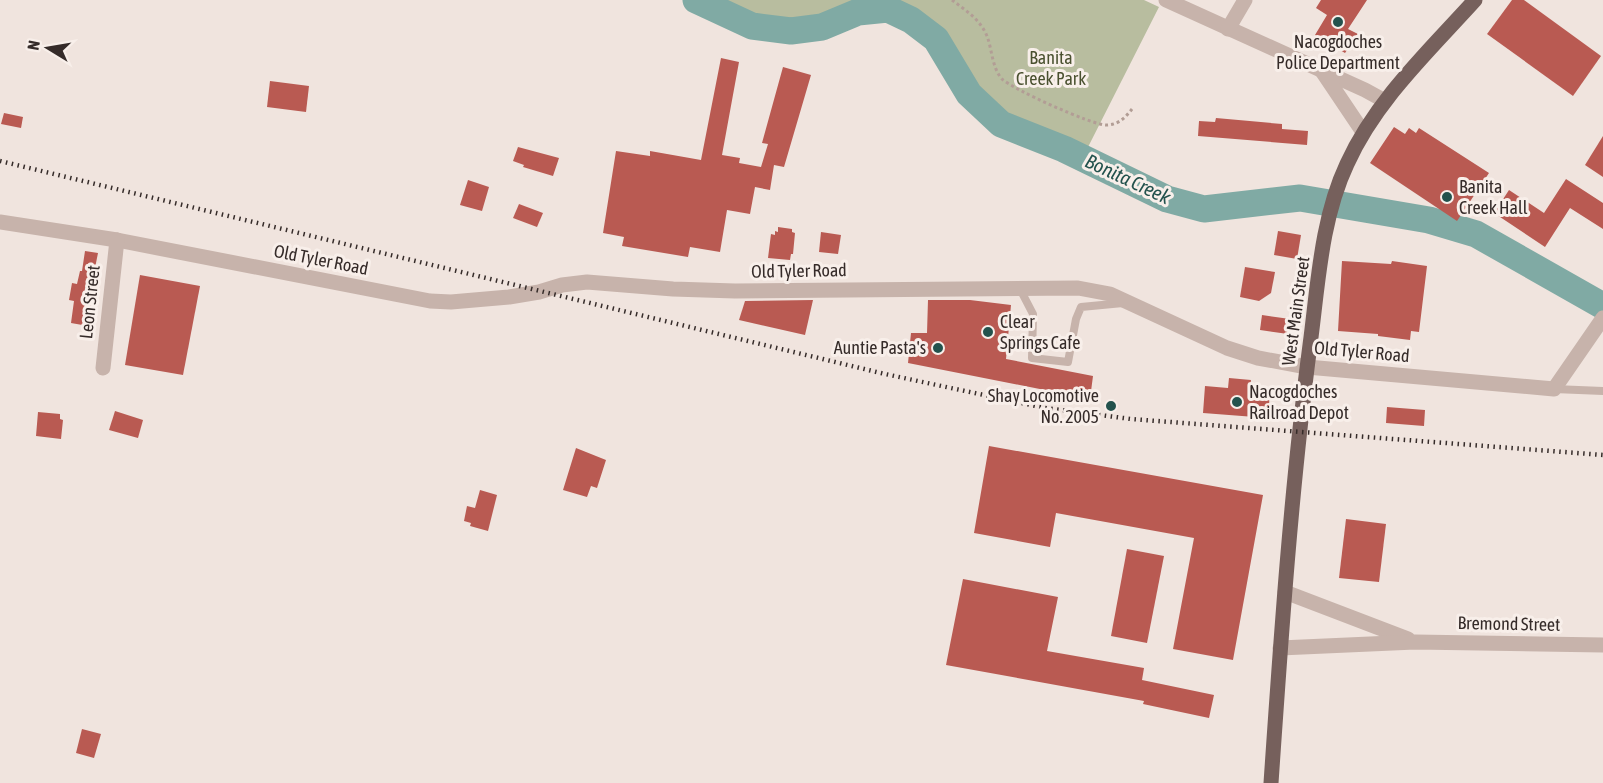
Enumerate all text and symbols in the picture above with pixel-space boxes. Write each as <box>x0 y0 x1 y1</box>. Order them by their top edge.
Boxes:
marker: Nacogdoches Police Department <box>1331 15 1345 29</box>
north arrow <box>18 18 78 78</box>
place label: Nacogdoches Police Department <box>1276 31 1400 73</box>
text: N <box>24 39 43 51</box>
park label: Banita Creek Park <box>1016 47 1086 89</box>
water label: Bonita Creek <box>1082 149 1175 208</box>
place label: Banita Creek Hall <box>1459 176 1528 218</box>
marker: Banita Creek Hall <box>1440 190 1454 204</box>
street label: Old Tyler Road <box>272 240 370 279</box>
street label: West Main Street <box>1277 255 1314 367</box>
street label: Old Tyler Road <box>751 259 847 282</box>
street label: Leon Street <box>75 264 104 340</box>
place label: Clear Springs Cafe <box>1000 311 1080 353</box>
marker: Clear Springs Cafe <box>981 325 995 339</box>
place label: Auntie Pasta's <box>834 337 926 358</box>
street label: Old Tyler Road <box>1314 337 1411 366</box>
marker: Auntie Pasta's <box>931 341 945 355</box>
place label: Nacogdoches Railroad Depot <box>1249 381 1349 423</box>
place label: Shay Locomotive No. 2005 <box>988 385 1099 427</box>
marker: Nacogdoches Railroad Depot <box>1230 395 1244 409</box>
marker: Shay Locomotive No. 2005 <box>1104 399 1118 413</box>
street label: Bremond Street <box>1458 612 1561 635</box>

